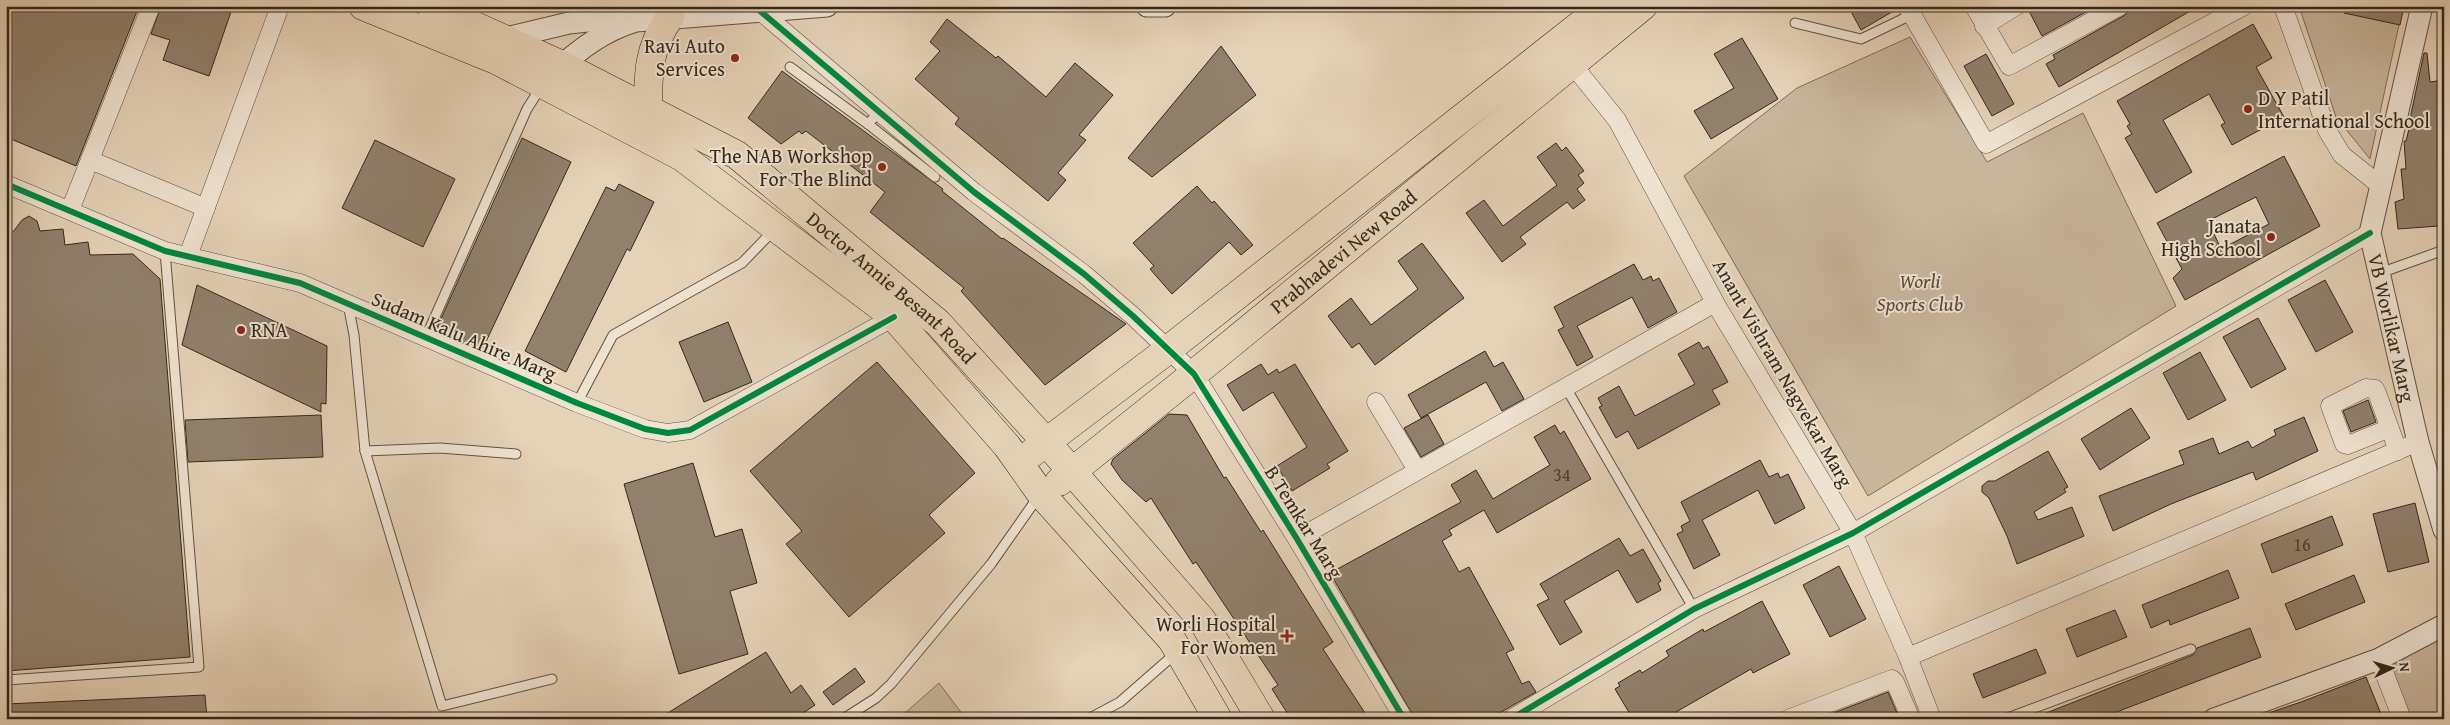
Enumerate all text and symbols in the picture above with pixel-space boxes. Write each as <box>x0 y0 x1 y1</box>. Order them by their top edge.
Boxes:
place label: Ravi Auto Services <box>644 31 725 83</box>
marker: Ravi Auto Services <box>729 52 741 64</box>
place label: D Y Patil International School <box>2258 83 2430 135</box>
marker: D Y Patil International School <box>2242 103 2254 115</box>
place label: The NAB Workshop For The Blind <box>710 141 872 193</box>
marker: The NAB Workshop For The Blind <box>876 161 888 173</box>
street label: Prabhadevi New Road <box>1263 182 1423 320</box>
street label: Doctor Annie Besant Road <box>801 204 983 370</box>
place label: Janata High School <box>2161 211 2262 263</box>
marker: Janata High School <box>2265 231 2277 243</box>
street label: VB Worlikar Marg <box>2361 251 2423 404</box>
street label: Anant Vishram Nagvekar Marg <box>1706 253 1861 492</box>
park label: Worli Sports Club <box>1877 266 1963 318</box>
street label: Sudam Kalu Ahire Marg <box>367 283 561 388</box>
place label: RNA <box>251 315 288 344</box>
marker: RNA <box>235 324 247 336</box>
street label: B Temkar Marg <box>1258 460 1351 584</box>
house number: 34 <box>1553 461 1571 488</box>
house number: 16 <box>2293 531 2311 558</box>
place label: Worli Hospital For Women <box>1156 609 1276 661</box>
marker: Worli Hospital For Women <box>1280 629 1294 643</box>
north arrow <box>2368 642 2418 692</box>
text: N <box>2395 661 2415 673</box>

